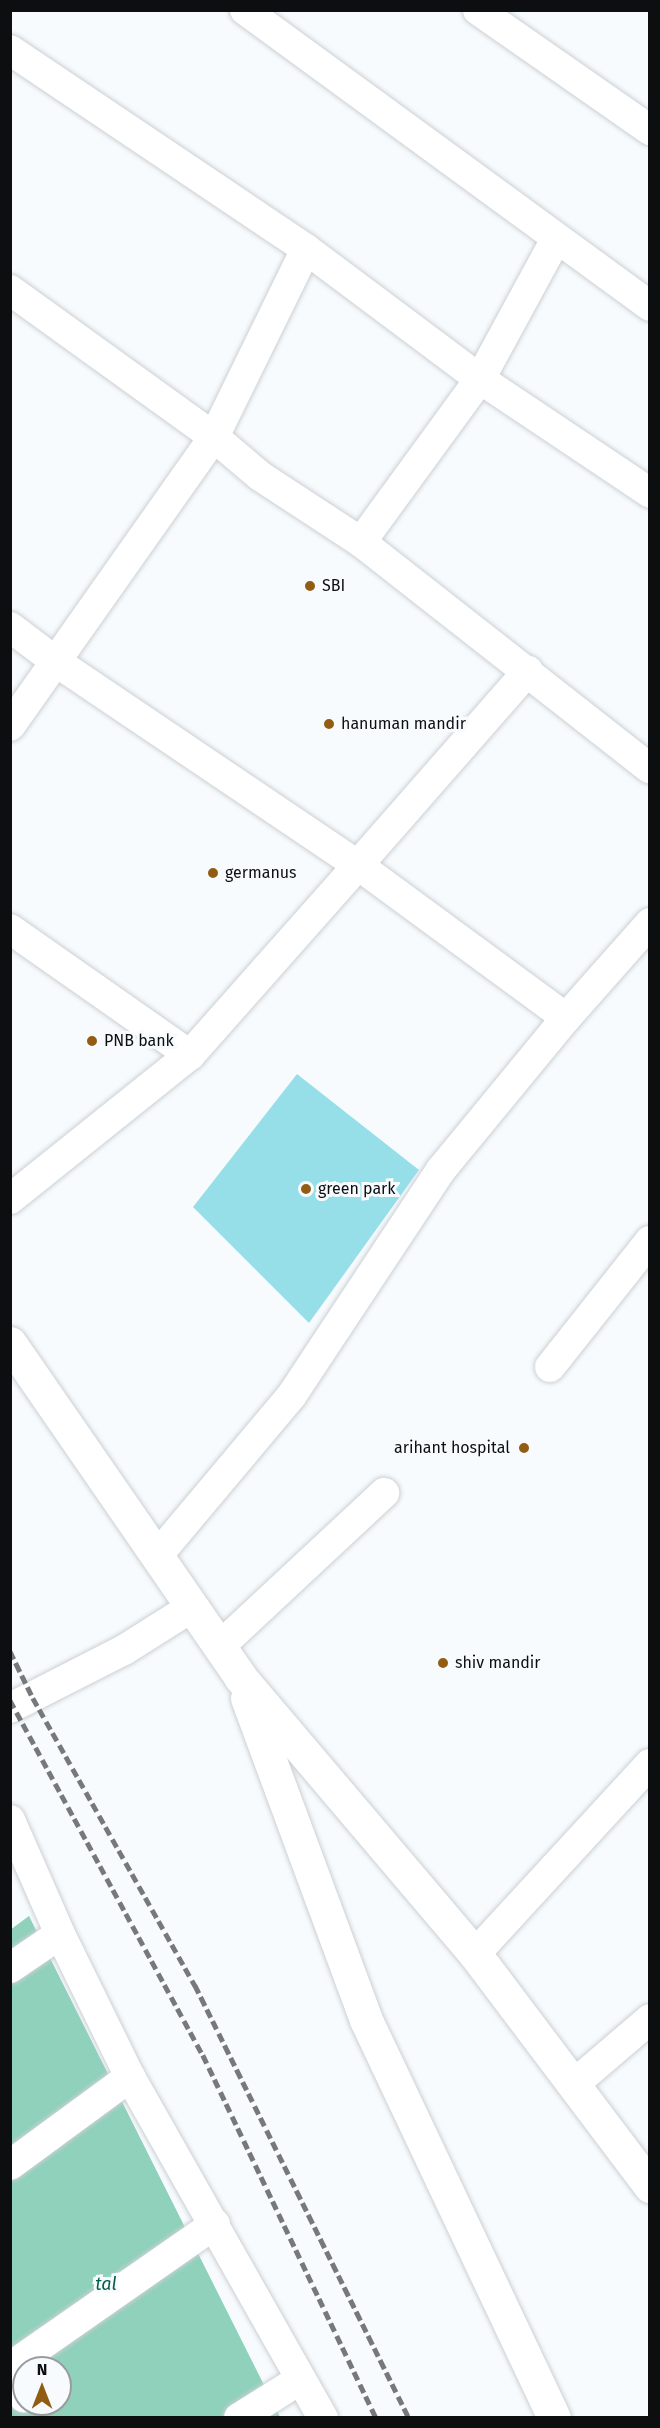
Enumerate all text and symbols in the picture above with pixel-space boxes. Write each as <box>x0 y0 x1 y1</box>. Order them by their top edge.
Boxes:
place label: SBI <box>322 576 345 596</box>
marker: SBI <box>303 579 317 593</box>
place label: hanuman mandir <box>341 714 466 734</box>
marker: hanuman mandir <box>322 717 336 731</box>
place label: germanus <box>225 863 297 883</box>
marker: germanus <box>206 866 220 880</box>
place label: PNB bank <box>104 1031 174 1051</box>
marker: PNB bank <box>85 1034 99 1048</box>
place label: green park <box>318 1179 395 1199</box>
marker: green park <box>299 1182 313 1196</box>
place label: arihant hospital <box>394 1438 510 1458</box>
marker: arihant hospital <box>515 1439 533 1457</box>
place label: shiv mandir <box>455 1653 541 1673</box>
marker: shiv mandir <box>436 1656 450 1670</box>
water label: tal <box>95 2273 117 2295</box>
north arrow <box>12 2356 72 2416</box>
text: N <box>37 2360 47 2379</box>

